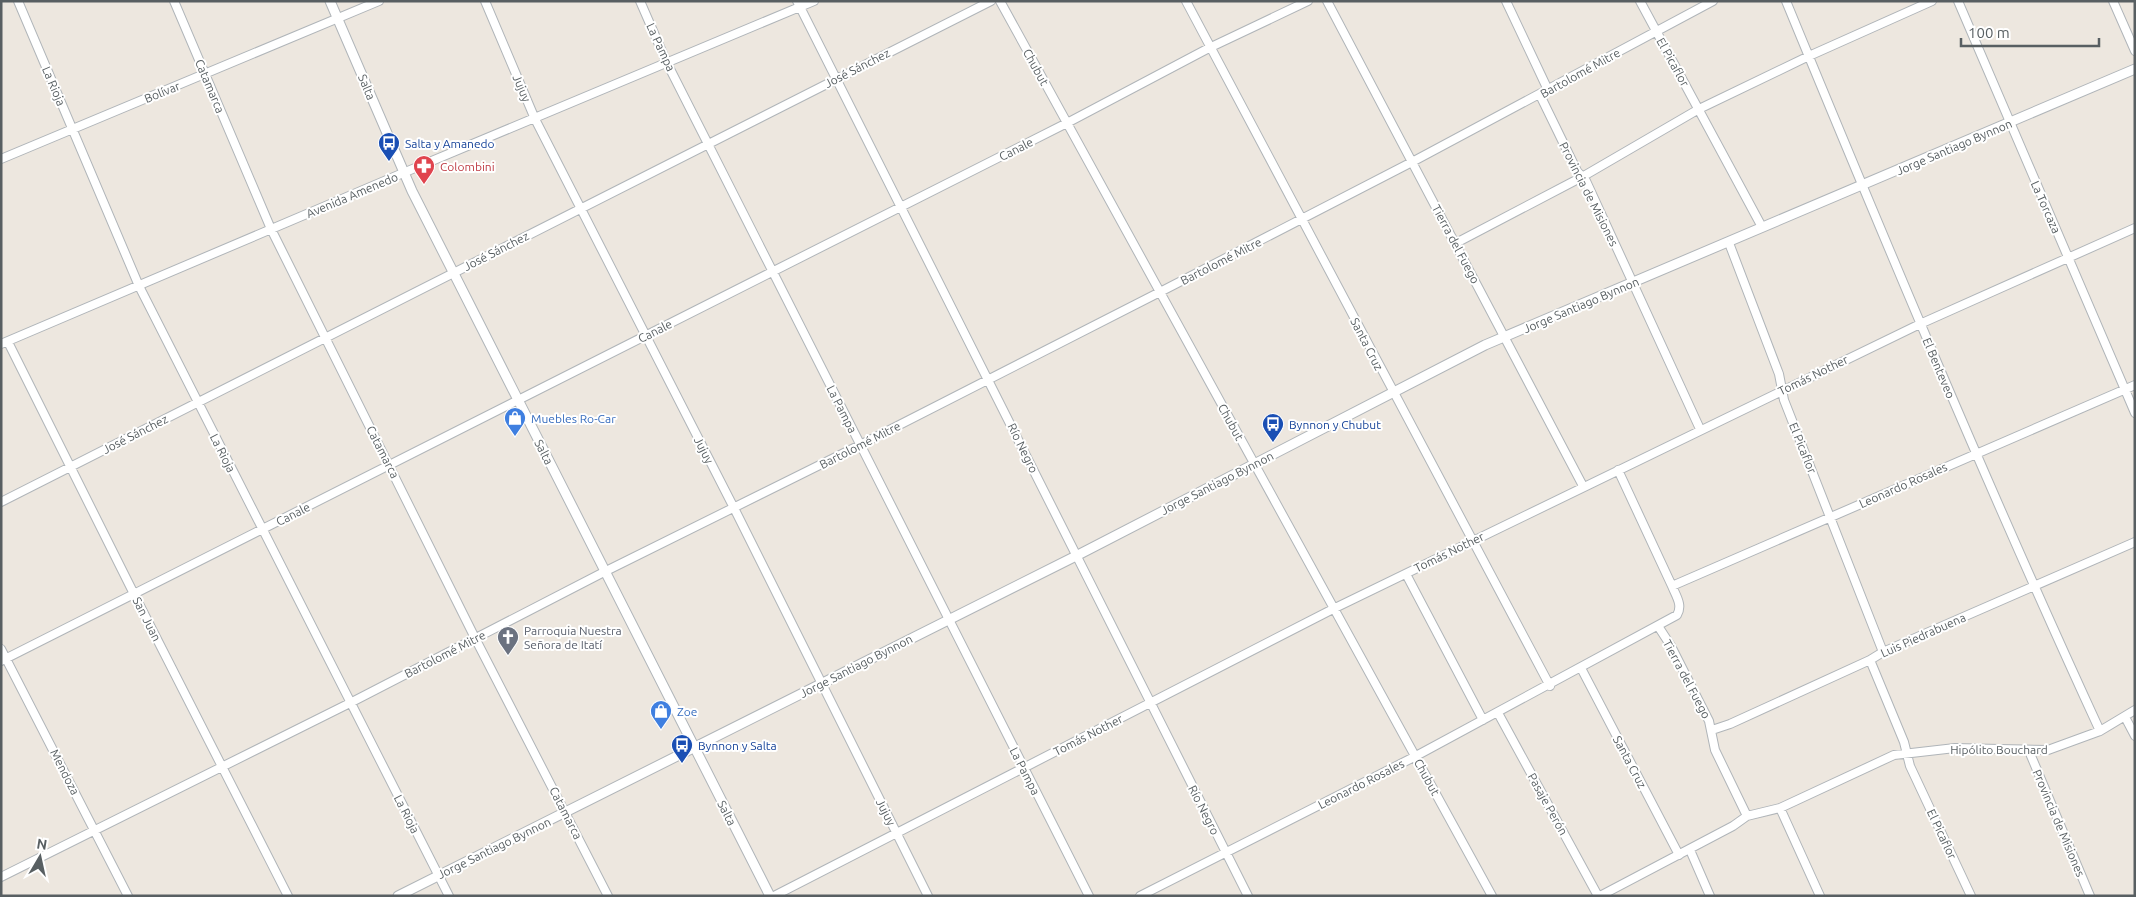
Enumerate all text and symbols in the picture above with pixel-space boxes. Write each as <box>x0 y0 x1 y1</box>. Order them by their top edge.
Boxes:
scale bar <box>1961 15 2098 47</box>
street label: La Pampa <box>644 21 678 73</box>
text: 100 m <box>1968 24 2010 41</box>
street label: El Picaflor <box>1654 35 1692 89</box>
street label: José Sánchez <box>822 46 892 90</box>
street label: Bartolomé Mitre <box>1538 46 1622 100</box>
street label: Chubut <box>1021 47 1051 88</box>
street label: Catamarca <box>193 57 227 115</box>
street label: La Rioja <box>40 64 68 108</box>
street label: Salta <box>356 72 378 102</box>
street label: Jujuy <box>510 72 534 104</box>
street label: Bolívar <box>142 79 182 105</box>
street label: Jorge Santiago Bynnon <box>1894 117 2014 177</box>
bus stop icon: Salta y Amanedo <box>377 131 401 162</box>
street label: Canale <box>997 135 1035 163</box>
place label: Salta y Amanedo <box>405 137 495 150</box>
street label: Provincia de Misiones <box>1557 140 1621 248</box>
pharmacy icon: Colombini <box>412 154 436 185</box>
place label: Colombini <box>440 160 495 173</box>
street label: Avenida Amenedo <box>304 170 400 220</box>
street label: La Torcaza <box>2029 179 2063 235</box>
street label: Tierra del Fuego <box>1430 202 1482 286</box>
street label: José Sánchez <box>461 229 531 273</box>
street label: Bartolomé Mitre <box>1178 235 1264 287</box>
street label: Jorge Santiago Bynnon <box>1521 275 1641 335</box>
street label: Santa Cruz <box>1348 316 1386 373</box>
street label: Canale <box>636 317 674 345</box>
street label: El Benteveo <box>1920 336 1958 400</box>
street label: Tomás Nother <box>1776 352 1850 397</box>
street label: La Pampa <box>824 383 860 435</box>
street label: Chubut <box>1216 402 1246 443</box>
shop icon: Muebles Ro-Car <box>503 406 527 437</box>
street label: José Sánchez <box>100 412 170 456</box>
place label: Muebles Ro-Car <box>531 412 616 425</box>
bus stop icon: Bynnon y Chubut <box>1261 412 1285 443</box>
place label: Bynnon y Chubut <box>1289 418 1381 431</box>
street label: Bartolomé Mitre <box>817 419 903 471</box>
street label: Río Negro <box>1005 421 1041 475</box>
street label: El Picaflor <box>1787 421 1819 476</box>
street label: Catamarca <box>364 424 402 480</box>
street label: La Rioja <box>208 432 238 474</box>
street label: Jujuy <box>692 434 716 466</box>
street label: Salta <box>532 437 556 467</box>
street label: Jorge Santiago Bynnon <box>1159 449 1275 517</box>
street label: Leonardo Rosales <box>1857 460 1949 510</box>
street label: Canale <box>274 500 312 528</box>
street label: Tomás Nother <box>1412 529 1486 574</box>
street label: San Juan <box>130 595 164 643</box>
street label: Luis Piedrabuena <box>1878 610 1968 660</box>
place label: Parroquia Nuestra Señora de Itatí <box>524 624 622 651</box>
church icon: Parroquia Nuestra Señora de Itatí <box>496 625 520 656</box>
street label: Bartolomé Mitre <box>402 628 488 680</box>
street label: Jorge Santiago Bynnon <box>798 632 914 700</box>
street label: Tierra del Fuego <box>1661 637 1713 721</box>
shop icon: Zoe <box>649 699 673 730</box>
place label: Zoe <box>677 705 697 718</box>
street label: Tomás Nother <box>1051 712 1125 758</box>
bus stop icon: Bynnon y Salta <box>670 733 694 764</box>
street label: Santa Cruz <box>1611 734 1649 791</box>
place label: Bynnon y Salta <box>698 739 777 752</box>
street label: Hipólito Bouchard <box>1950 743 2048 756</box>
street label: La Pampa <box>1007 745 1043 797</box>
street label: Mendoza <box>48 747 82 797</box>
street label: Leonardo Rosales <box>1316 757 1406 811</box>
street label: Chubut <box>1412 757 1442 798</box>
street label: Provincia de Misiones <box>2030 767 2088 879</box>
street label: Pasaje Perón <box>1526 771 1570 837</box>
street label: Río Negro <box>1186 783 1222 837</box>
street label: Catamarca <box>547 785 585 841</box>
street label: La Rioja <box>392 793 422 835</box>
street label: Jujuy <box>874 796 898 828</box>
street label: Salta <box>715 798 739 828</box>
street label: El Picaflor <box>1925 807 1959 861</box>
street label: Jorge Santiago Bynnon <box>435 815 553 881</box>
north arrow <box>15 832 65 882</box>
text: N <box>36 835 48 853</box>

